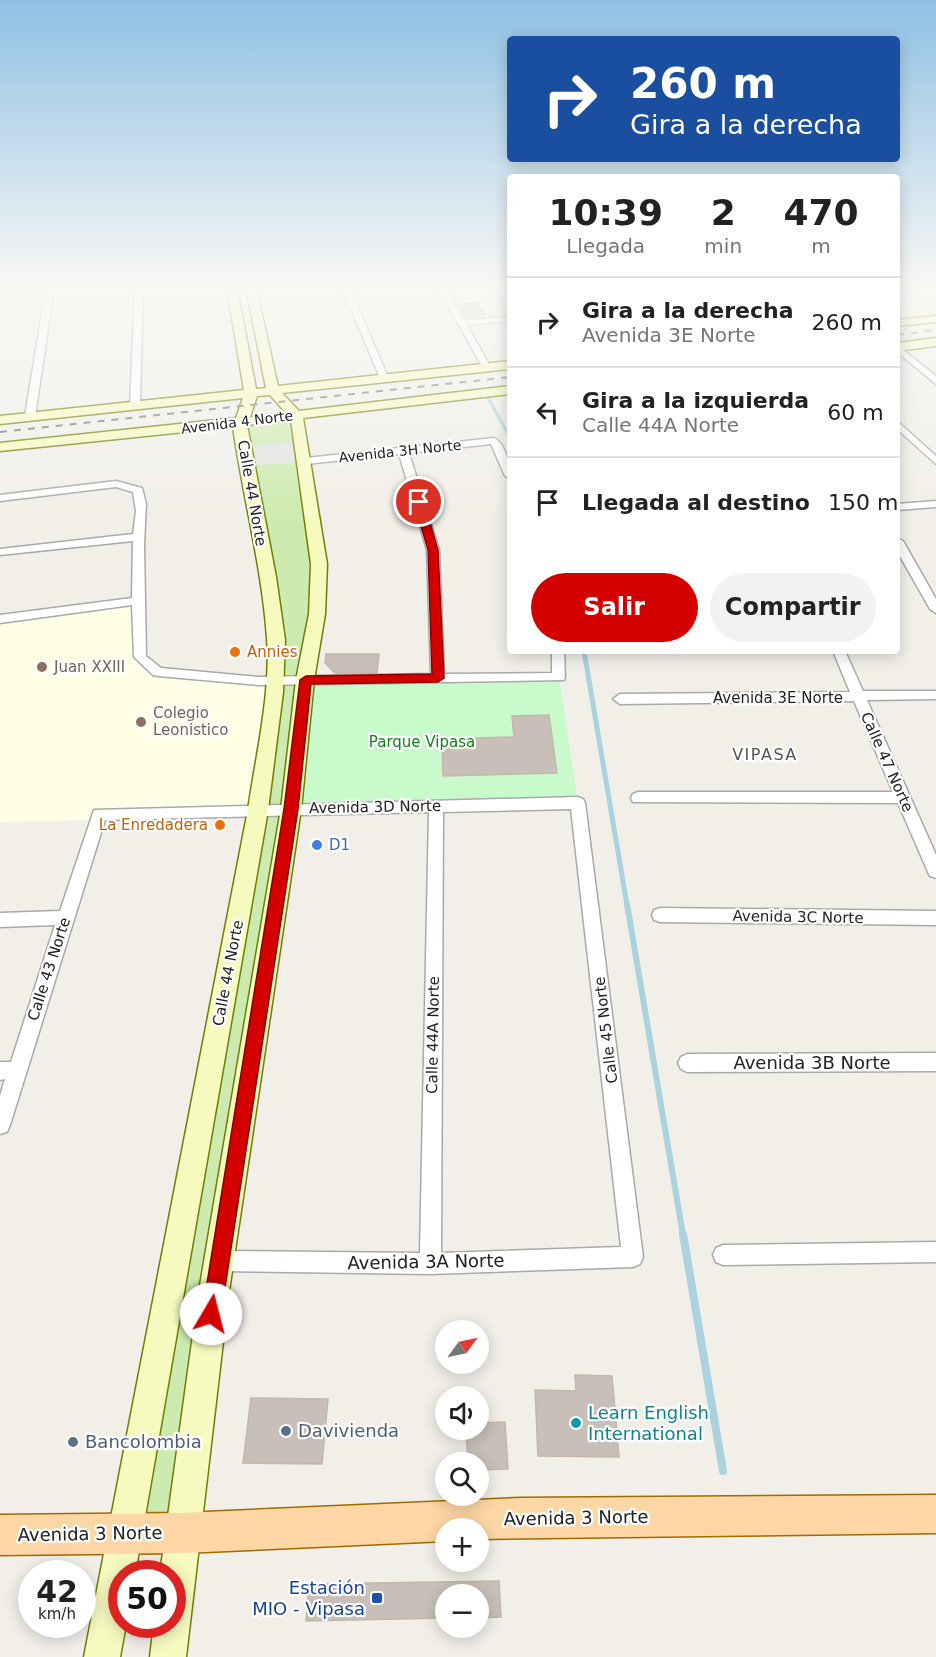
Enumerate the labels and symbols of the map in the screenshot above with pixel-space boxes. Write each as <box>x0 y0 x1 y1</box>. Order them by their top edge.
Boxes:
street label: Avenida 4 Norte <box>180 407 294 437</box>
street label: Avenida 3H Norte <box>338 437 462 465</box>
street label: Calle 44 Norte <box>234 438 270 548</box>
pin <box>393 476 444 527</box>
place label: Annies <box>247 643 298 661</box>
marker: Annies <box>228 645 242 659</box>
place label: Juan XXIII <box>53 658 125 676</box>
marker: Juan XXIII <box>35 660 49 674</box>
street label: Avenida 3E Norte <box>713 689 843 707</box>
place label: Colegio Leonistico <box>153 704 228 739</box>
street label: Calle 47 Norte <box>857 709 917 815</box>
marker: Colegio Leonistico <box>134 715 148 729</box>
park label: Parque Vipasa <box>369 733 475 751</box>
district label: VIPASA <box>732 745 798 764</box>
street label: Avenida 3D Norte <box>309 797 441 817</box>
place label: La Enredadera <box>99 816 208 834</box>
marker: La Enredadera <box>213 818 227 832</box>
place label: D1 <box>329 836 350 854</box>
marker: D1 <box>310 838 324 852</box>
street label: Avenida 3C Norte <box>732 907 864 927</box>
street label: Calle 43 Norte <box>24 915 74 1023</box>
street label: Calle 44 Norte <box>209 919 247 1027</box>
street label: Calle 44A Norte <box>423 976 443 1094</box>
street label: Calle 45 Norte <box>591 976 621 1084</box>
street label: Avenida 3B Norte <box>733 1052 891 1073</box>
street label: Avenida 3A Norte <box>347 1250 505 1273</box>
position arrow <box>179 1282 243 1346</box>
north arrow <box>435 1320 489 1374</box>
place label: Learn English International <box>588 1402 709 1444</box>
marker: Learn English International <box>569 1416 583 1430</box>
place label: Davivienda <box>298 1420 399 1441</box>
marker: Davivienda <box>279 1424 293 1438</box>
place label: Bancolombia <box>85 1431 202 1452</box>
marker: Bancolombia <box>66 1435 80 1449</box>
street label: Avenida 3 Norte <box>503 1506 649 1529</box>
street label: Avenida 3 Norte <box>17 1522 163 1545</box>
speed limit sign: 50 <box>108 1560 186 1638</box>
place label: Estación MIO - Vipasa <box>252 1577 365 1619</box>
marker: Estación MIO - Vipasa <box>370 1591 384 1605</box>

